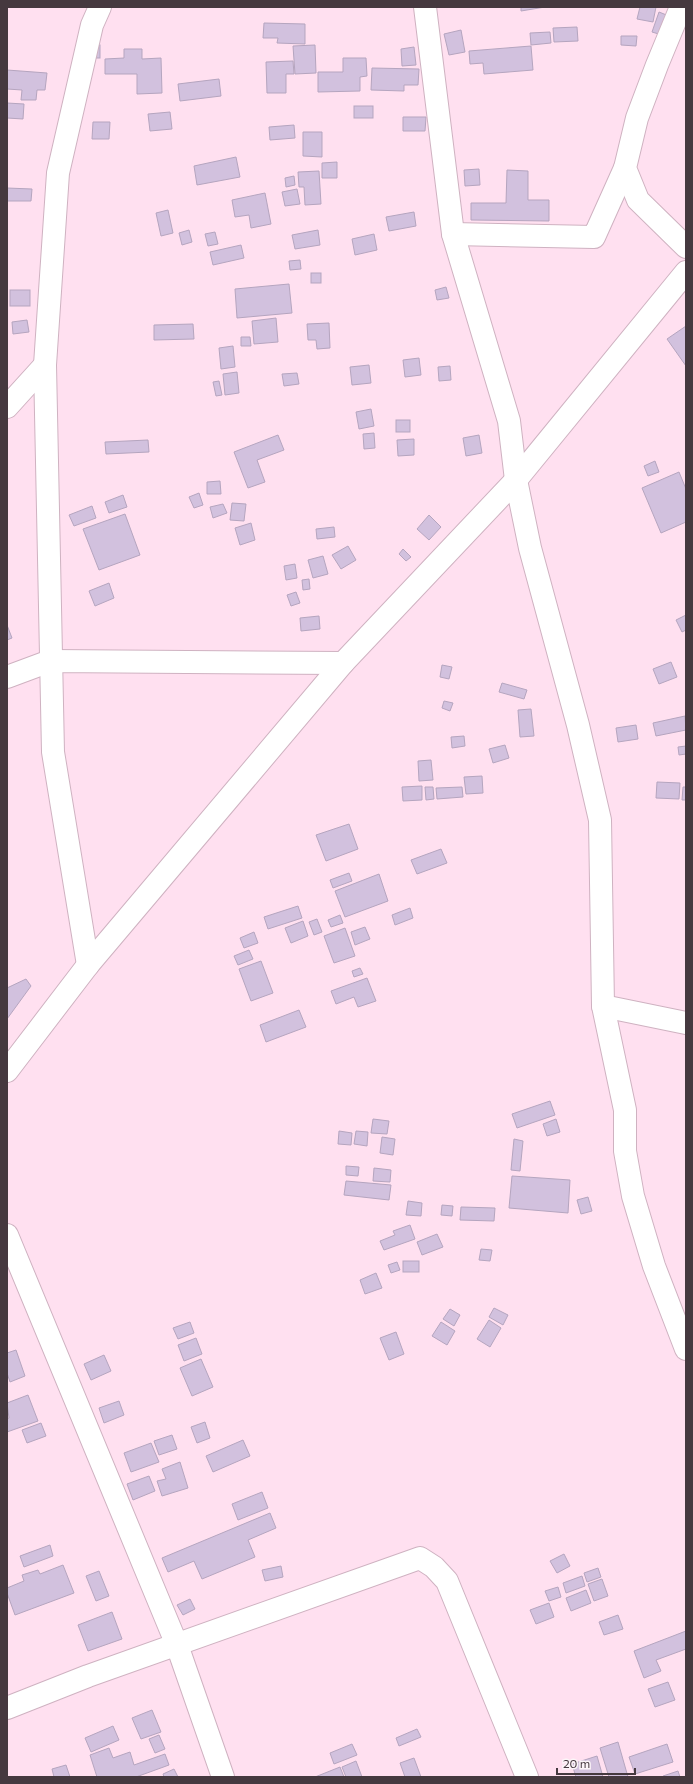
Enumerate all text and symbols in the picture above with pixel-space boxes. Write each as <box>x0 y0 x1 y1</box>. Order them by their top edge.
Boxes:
scale bar <box>557 1750 635 1776</box>
text: 20 m <box>563 1756 590 1770</box>

